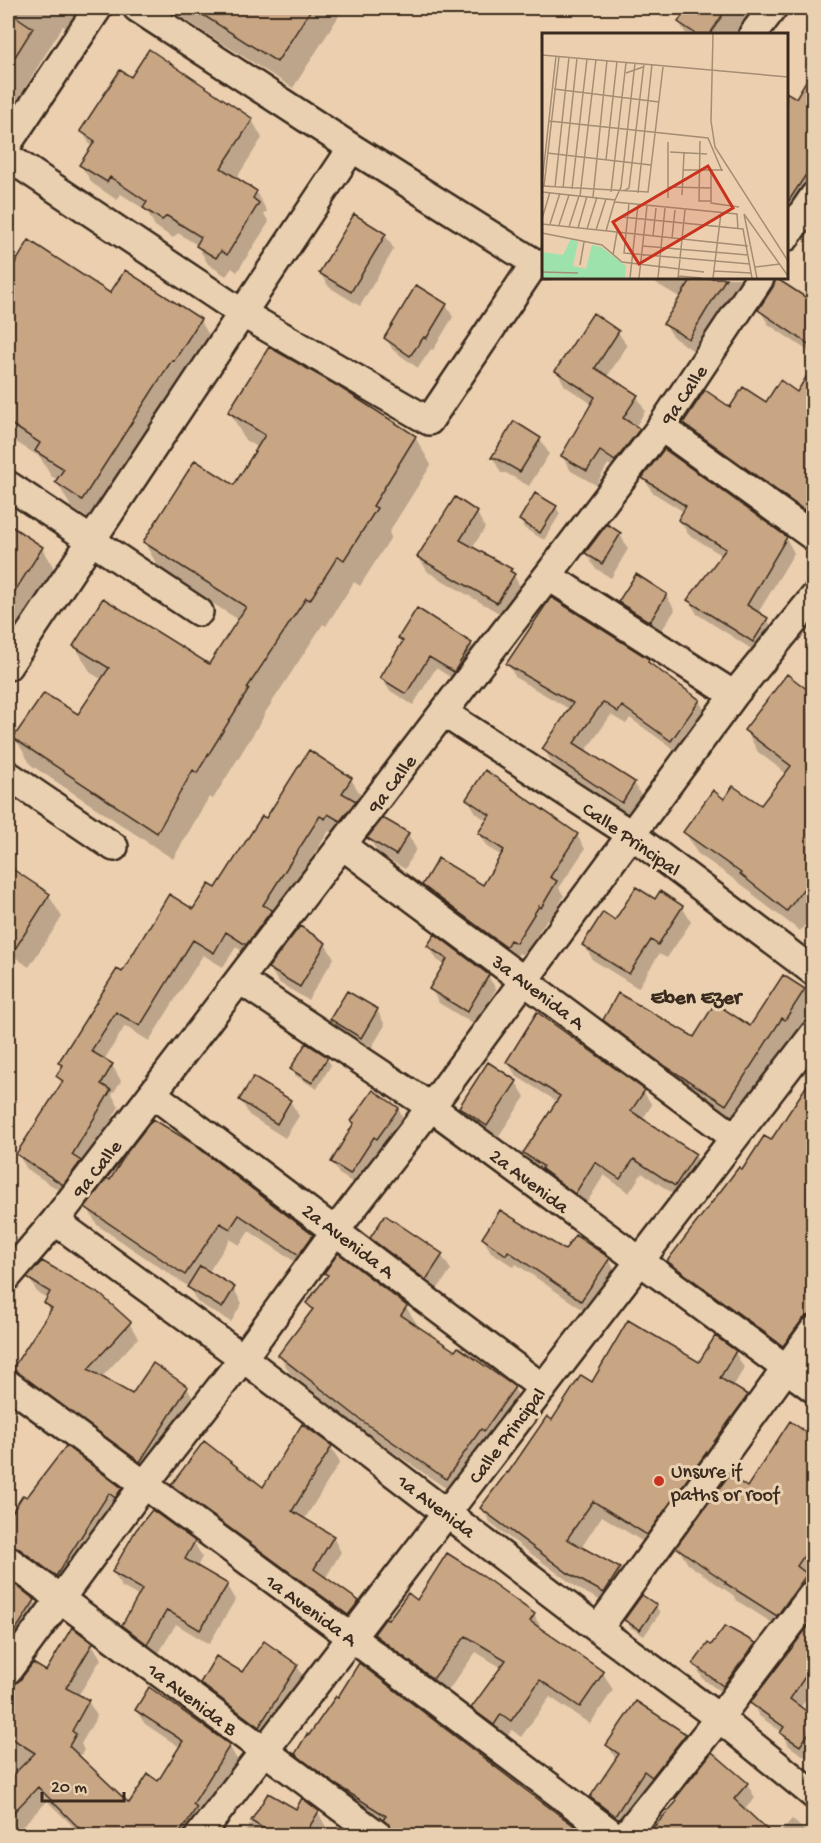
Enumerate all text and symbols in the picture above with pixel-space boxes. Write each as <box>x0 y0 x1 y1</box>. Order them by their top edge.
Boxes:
inset map <box>542 33 788 279</box>
street label: 9a Calle <box>657 361 715 431</box>
street label: 9a Calle <box>364 751 424 820</box>
street label: Calle Principal <box>577 799 683 883</box>
street label: 3a Avenida A <box>485 951 589 1037</box>
district label: Eben Ezer <box>651 987 744 1012</box>
street label: 9a Calle <box>68 1136 129 1204</box>
street label: 2a Avenida <box>484 1146 573 1221</box>
street label: 2a Avenida A <box>296 1201 399 1286</box>
street label: Calle Principal <box>465 1385 552 1490</box>
place label: Unsure if paths or roof <box>670 1462 781 1508</box>
street label: 1a Avenida <box>391 1470 479 1545</box>
marker: Unsure if paths or roof <box>652 1474 666 1488</box>
street label: 1a Avenida A <box>259 1570 361 1654</box>
street label: 1a Avenida B <box>141 1659 241 1742</box>
scale bar <box>42 1765 124 1803</box>
text: 20 m <box>51 1778 87 1799</box>

